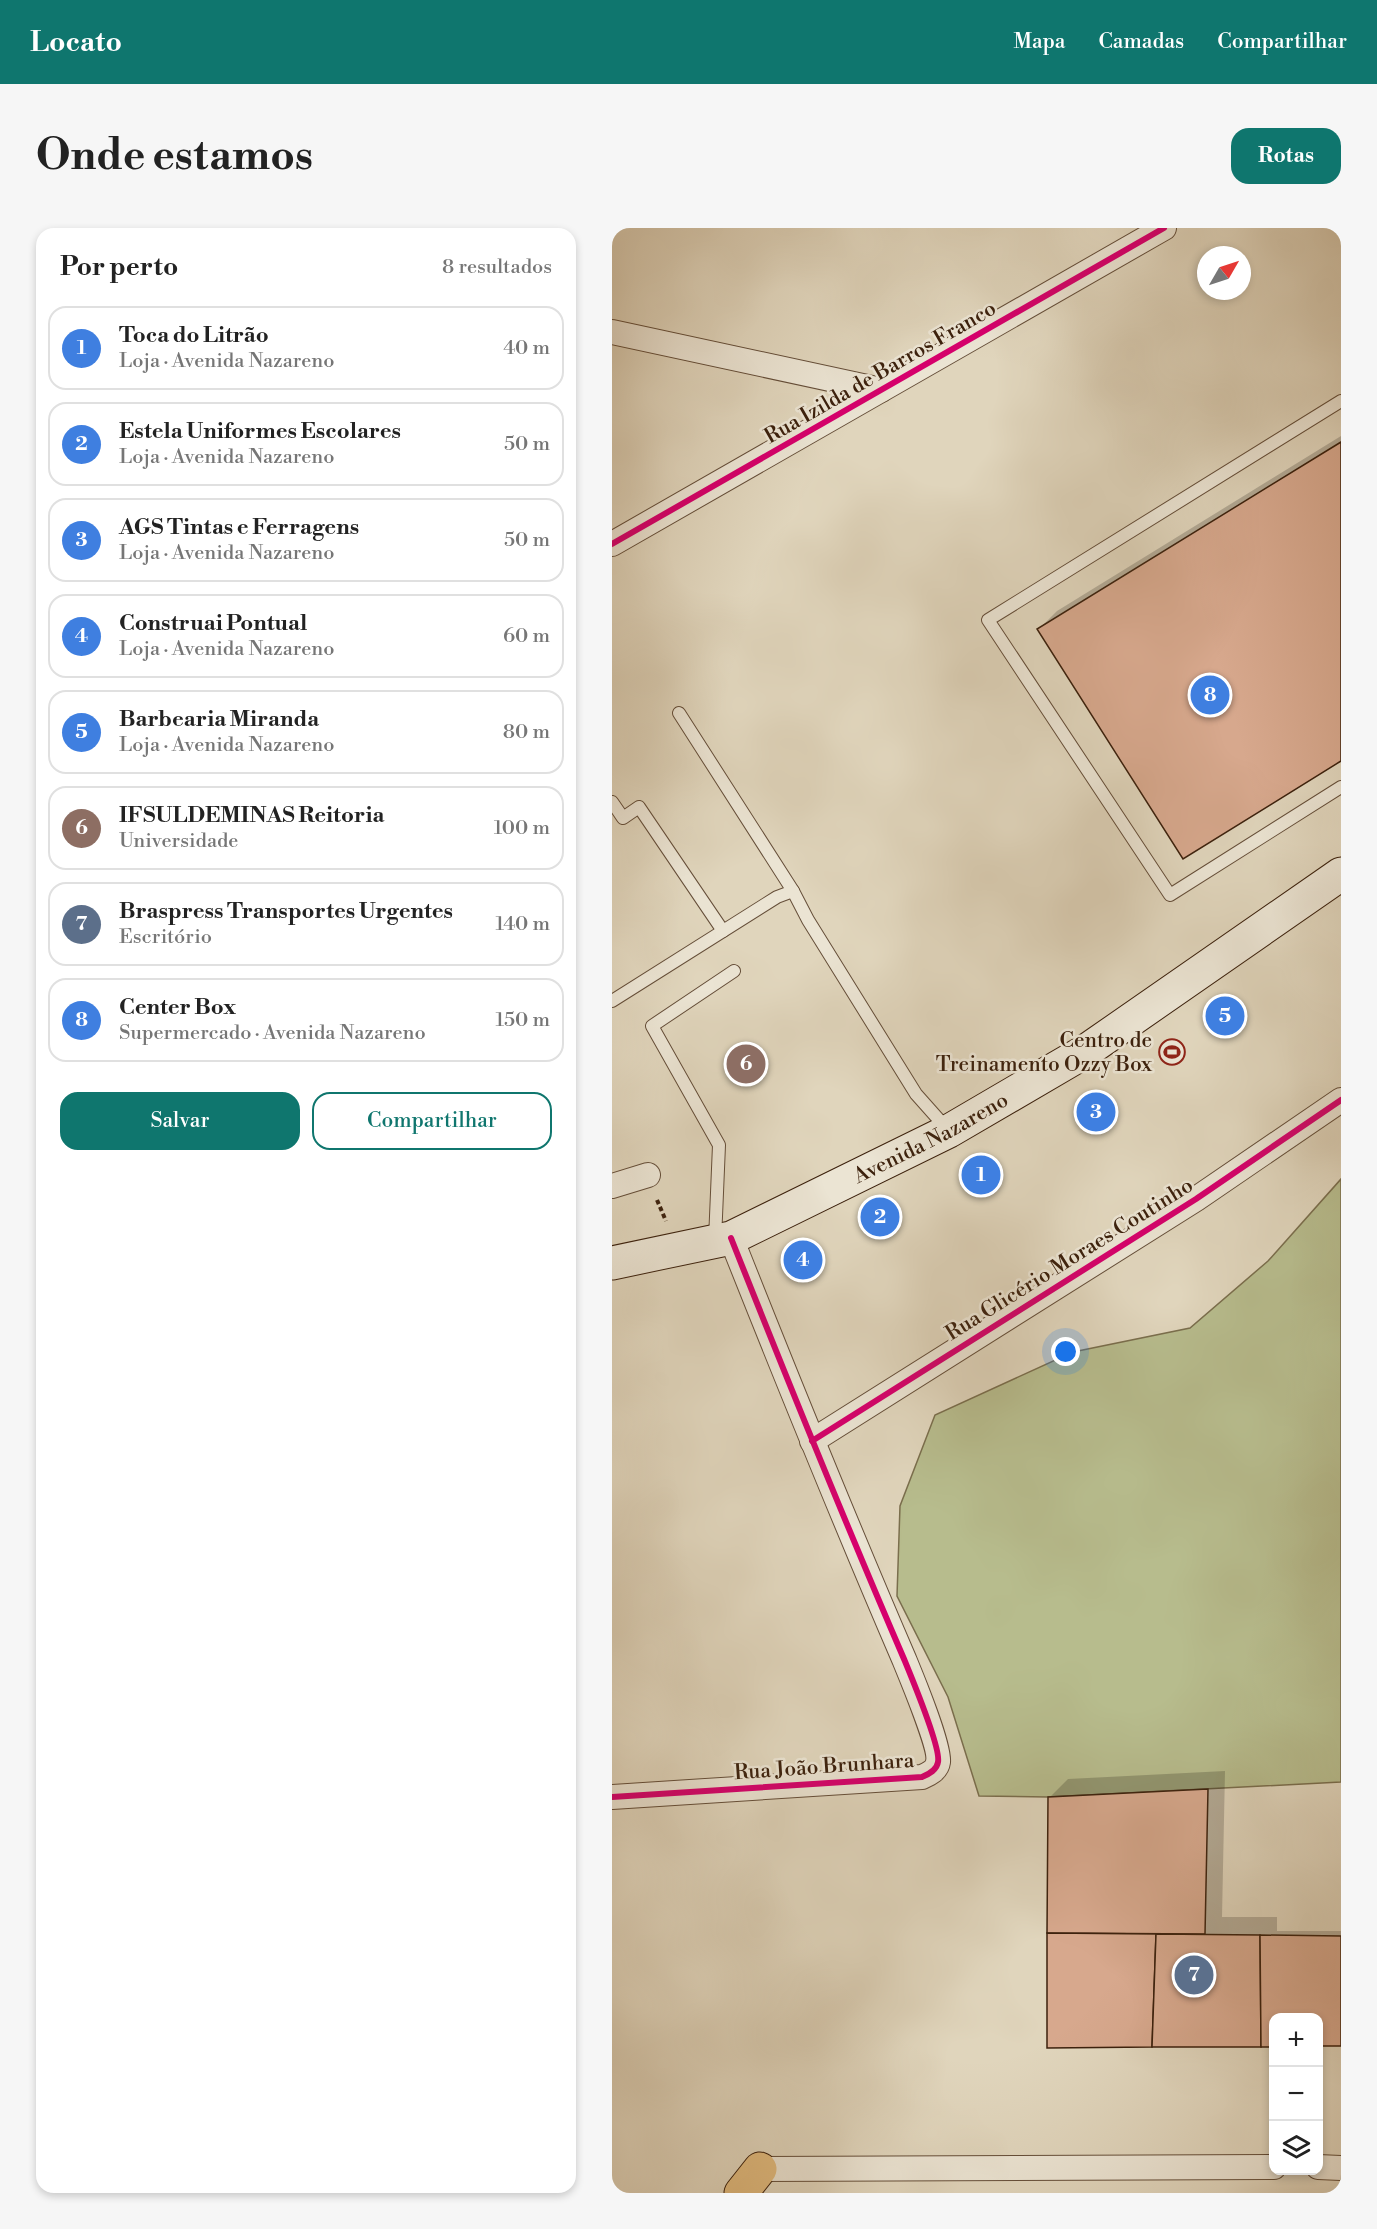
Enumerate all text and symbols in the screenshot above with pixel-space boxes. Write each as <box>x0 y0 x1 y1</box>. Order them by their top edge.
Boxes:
text: Locato <box>30 25 122 60</box>
text: Mapa <box>1013 29 1065 55</box>
text: Camadas <box>1098 29 1184 55</box>
text: Compartilhar <box>1217 29 1347 55</box>
button: Rotas <box>1231 128 1341 184</box>
text: Onde estamos <box>36 130 313 183</box>
north arrow <box>1197 246 1251 300</box>
text: Por perto <box>60 251 178 283</box>
text: 8 resultados <box>442 255 552 280</box>
street label: Rua Izilda de Barros Franco <box>760 296 1001 450</box>
text: Toca do Litrão <box>119 322 269 349</box>
text: 1 <box>77 336 86 361</box>
text: 40 m <box>503 336 550 361</box>
text: Loja · Avenida Nazareno <box>119 349 335 374</box>
text: Estela Uniformes Escolares <box>119 418 401 445</box>
text: 2 <box>75 432 88 457</box>
text: 50 m <box>504 432 550 457</box>
text: Loja · Avenida Nazareno <box>119 445 335 470</box>
text: AGS Tintas e Ferragens <box>119 514 359 541</box>
text: 3 <box>75 528 88 553</box>
text: 50 m <box>504 528 550 553</box>
text: Loja · Avenida Nazareno <box>119 541 335 566</box>
text: Construai Pontual <box>119 610 307 637</box>
text: 4 <box>75 624 88 649</box>
text: 60 m <box>503 624 550 649</box>
text: Loja · Avenida Nazareno <box>119 637 335 662</box>
pin: 8 <box>1190 672 1230 718</box>
text: Barbearia Miranda <box>119 706 319 733</box>
text: 5 <box>75 720 88 745</box>
text: 80 m <box>503 720 550 745</box>
text: Loja · Avenida Nazareno <box>119 733 335 758</box>
text: IFSULDEMINAS Reitoria <box>119 802 384 829</box>
text: 6 <box>75 816 88 841</box>
text: 100 m <box>494 816 550 841</box>
text: Universidade <box>119 829 238 854</box>
text: Braspress Transportes Urgentes <box>119 898 453 925</box>
text: 7 <box>76 912 87 937</box>
text: 140 m <box>495 912 550 937</box>
text: Escritório <box>119 925 212 950</box>
text: Center Box <box>119 994 236 1021</box>
pin: 5 <box>1206 994 1244 1038</box>
text: 8 <box>75 1008 88 1033</box>
text: 150 m <box>495 1008 550 1033</box>
text: Supermercado · Avenida Nazareno <box>119 1021 426 1046</box>
place label: Centro de Treinamento Ozzy Box <box>936 1028 1152 1078</box>
sports icon: Centro de Treinamento Ozzy Box <box>1157 1037 1187 1067</box>
pin: 6 <box>726 1042 766 1086</box>
street label: Avenida Nazareno <box>849 1087 1013 1190</box>
pin: 3 <box>1076 1090 1116 1134</box>
button: Salvar <box>60 1092 300 1150</box>
button: Compartilhar <box>312 1092 552 1150</box>
pin: 1 <box>962 1152 1000 1198</box>
street label: Rua Glicério Moraes Coutinho <box>941 1173 1198 1347</box>
pin: 2 <box>860 1194 900 1240</box>
pin: 4 <box>784 1238 822 1282</box>
your location <box>1051 1337 1080 1366</box>
street label: Rua João Brunhara <box>733 1748 915 1786</box>
pin: 7 <box>1174 1952 1214 1998</box>
map controls <box>1269 2013 1323 2175</box>
button: + <box>1269 2013 1323 2067</box>
button: − <box>1269 2067 1323 2121</box>
button: layers <box>1269 2121 1323 2175</box>

